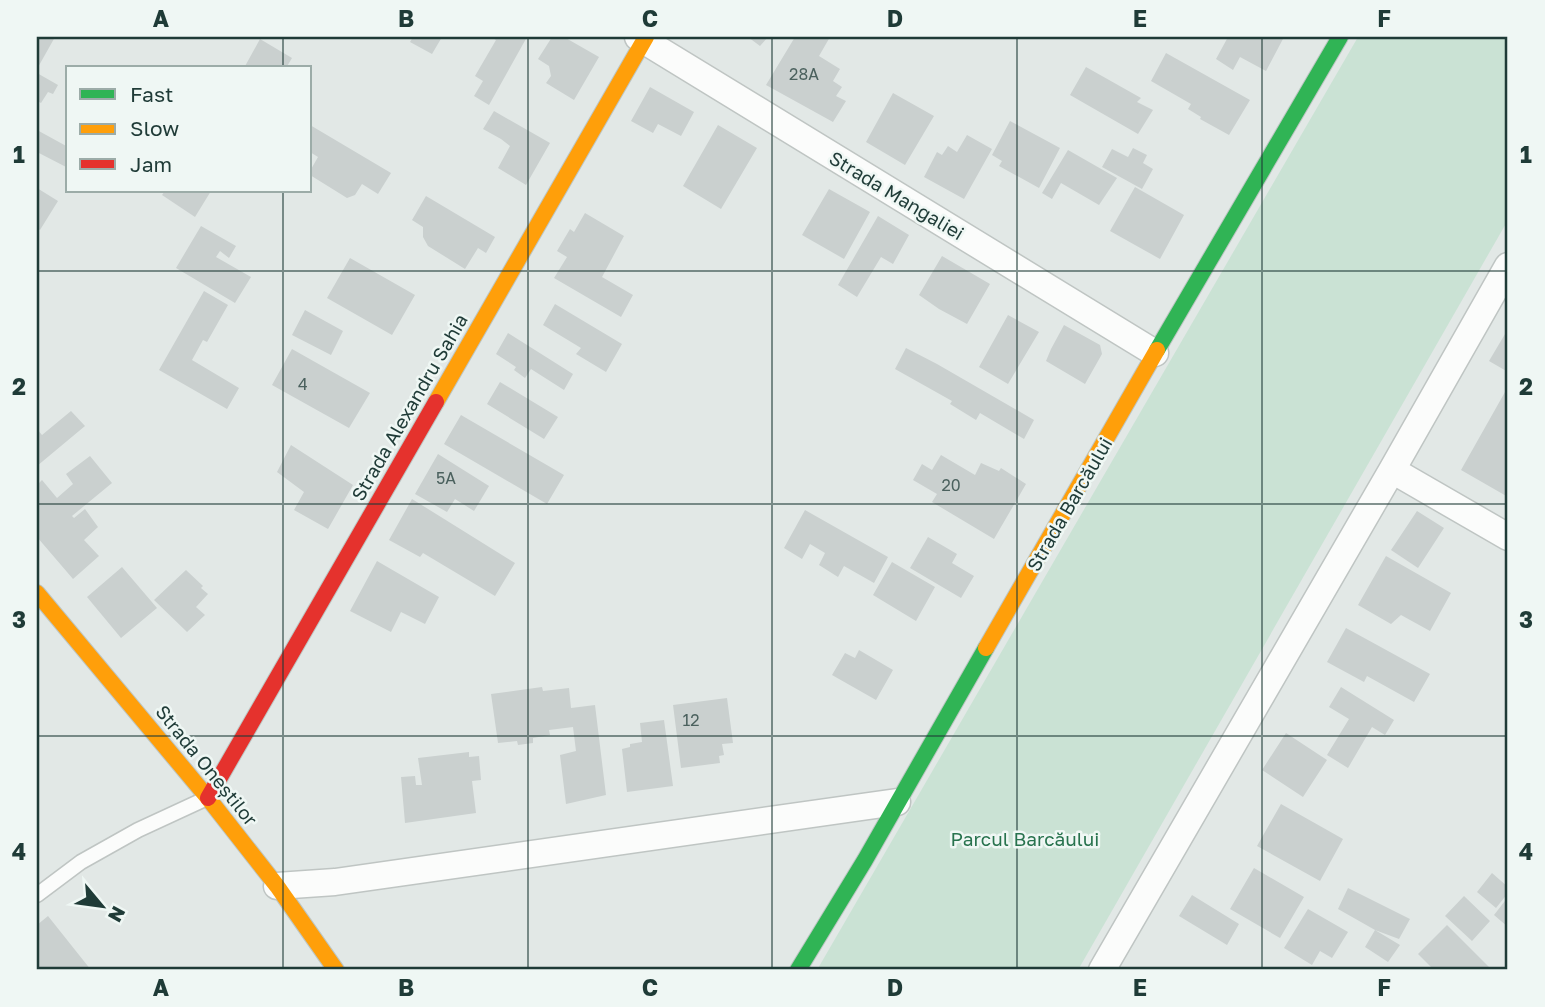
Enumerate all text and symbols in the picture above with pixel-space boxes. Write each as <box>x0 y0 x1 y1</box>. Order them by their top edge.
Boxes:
text: A <box>153 4 170 32</box>
text: B <box>398 4 414 32</box>
text: C <box>642 4 658 32</box>
text: D <box>887 4 903 32</box>
text: E <box>1133 4 1147 32</box>
text: F <box>1377 4 1391 32</box>
house number: 28A <box>789 64 819 84</box>
legend <box>66 66 312 192</box>
text: Fast <box>130 81 173 107</box>
text: Slow <box>130 115 179 141</box>
text: 1 <box>13 140 25 168</box>
text: 1 <box>1520 140 1532 168</box>
street label: Strada Mangaliei <box>826 146 968 244</box>
text: Jam <box>130 151 172 177</box>
street label: Strada Alexandru Sahia <box>346 310 472 504</box>
text: 2 <box>12 372 26 400</box>
text: 2 <box>1519 372 1533 400</box>
house number: 4 <box>298 374 308 394</box>
street label: Strada Barcăului <box>1021 433 1117 575</box>
house number: 5A <box>436 468 456 488</box>
house number: 20 <box>941 475 961 495</box>
text: 3 <box>12 605 26 633</box>
text: 3 <box>1519 605 1533 633</box>
street label: Strada Oneștilor <box>151 700 263 830</box>
house number: 12 <box>682 710 700 730</box>
park label: Parcul Barcăului <box>951 827 1099 850</box>
text: 4 <box>12 837 26 865</box>
text: 4 <box>1519 837 1533 865</box>
north arrow <box>66 870 136 940</box>
text: N <box>104 903 131 926</box>
text: A <box>153 973 170 1001</box>
text: B <box>398 973 414 1001</box>
text: C <box>642 973 658 1001</box>
text: D <box>887 973 903 1001</box>
text: E <box>1133 973 1147 1001</box>
text: F <box>1377 973 1391 1001</box>

